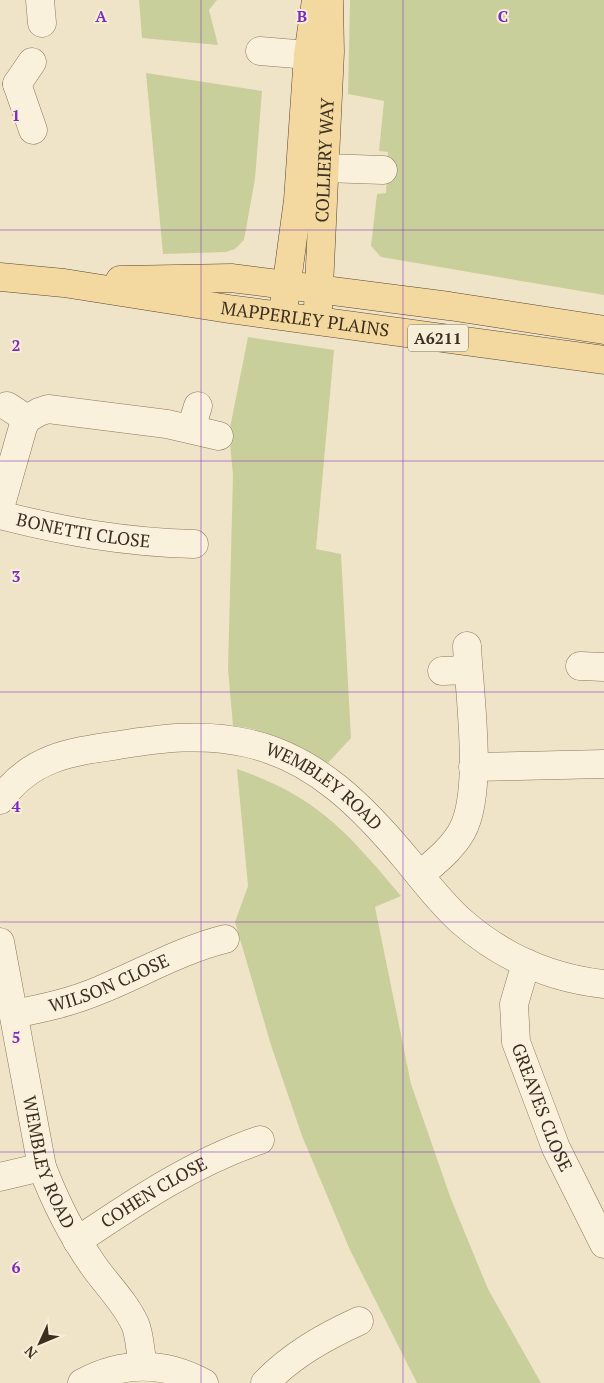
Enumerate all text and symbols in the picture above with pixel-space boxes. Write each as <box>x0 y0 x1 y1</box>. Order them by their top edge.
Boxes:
text: A <box>95 5 107 27</box>
text: B <box>297 5 307 27</box>
text: C <box>498 5 508 27</box>
street label: COLLIERY WAY <box>309 97 339 223</box>
text: 1 <box>11 104 21 126</box>
street label: MAPPERLEY PLAINS <box>219 295 391 342</box>
road number: A6211 <box>408 324 468 352</box>
text: 2 <box>11 334 21 356</box>
street label: BONETTI CLOSE <box>14 507 151 553</box>
text: 3 <box>11 565 21 587</box>
street label: WEMBLEY ROAD <box>263 736 388 835</box>
text: 4 <box>11 795 21 817</box>
street label: WILSON CLOSE <box>46 948 173 1017</box>
text: 5 <box>11 1026 21 1048</box>
street label: GREAVES CLOSE <box>506 1039 579 1175</box>
street label: WEMBLEY ROAD <box>18 1094 81 1233</box>
street label: COHEN CLOSE <box>95 1151 211 1233</box>
text: 6 <box>11 1256 21 1278</box>
north arrow <box>15 1318 65 1368</box>
text: N <box>20 1342 41 1363</box>

